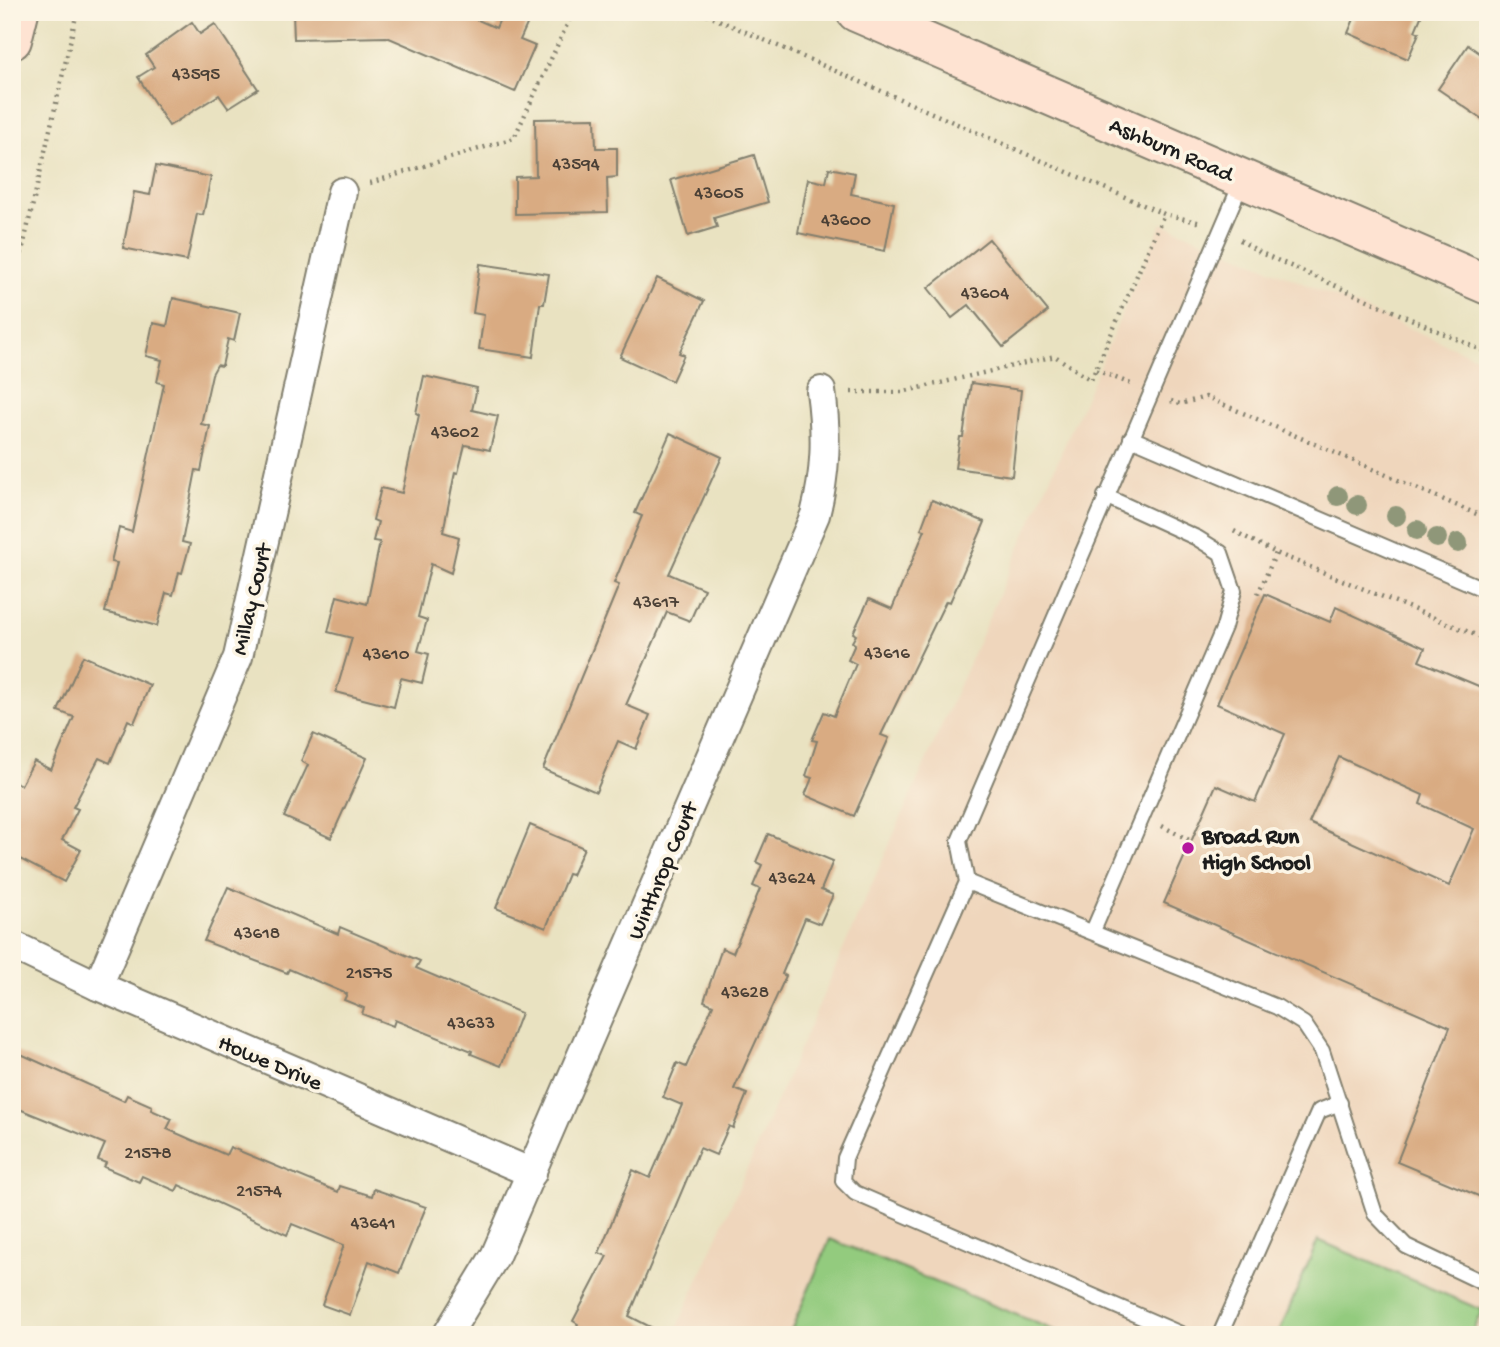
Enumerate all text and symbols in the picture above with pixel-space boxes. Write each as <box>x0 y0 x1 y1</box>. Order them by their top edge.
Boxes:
house number: 43595 <box>172 64 220 87</box>
street label: Ashburn Road <box>1105 113 1238 190</box>
house number: 43594 <box>552 154 600 177</box>
house number: 43605 <box>694 183 744 206</box>
house number: 43600 <box>821 210 871 233</box>
house number: 43604 <box>961 283 1009 306</box>
house number: 43602 <box>431 422 479 445</box>
street label: Millay Court <box>228 540 280 658</box>
house number: 43617 <box>633 592 680 615</box>
house number: 43616 <box>864 643 910 666</box>
house number: 43610 <box>363 644 410 667</box>
street label: Winthrop Court <box>623 797 706 944</box>
place label: Broad Run High School <box>1201 825 1311 878</box>
marker: Broad Run High School <box>1180 840 1196 856</box>
house number: 43624 <box>769 868 815 891</box>
house number: 43618 <box>234 923 280 946</box>
house number: 21575 <box>346 963 392 986</box>
house number: 43628 <box>721 982 769 1005</box>
house number: 43633 <box>447 1013 495 1036</box>
street label: Howe Drive <box>214 1030 327 1099</box>
house number: 21578 <box>124 1143 172 1166</box>
house number: 21574 <box>236 1181 282 1204</box>
house number: 43641 <box>350 1213 396 1236</box>

